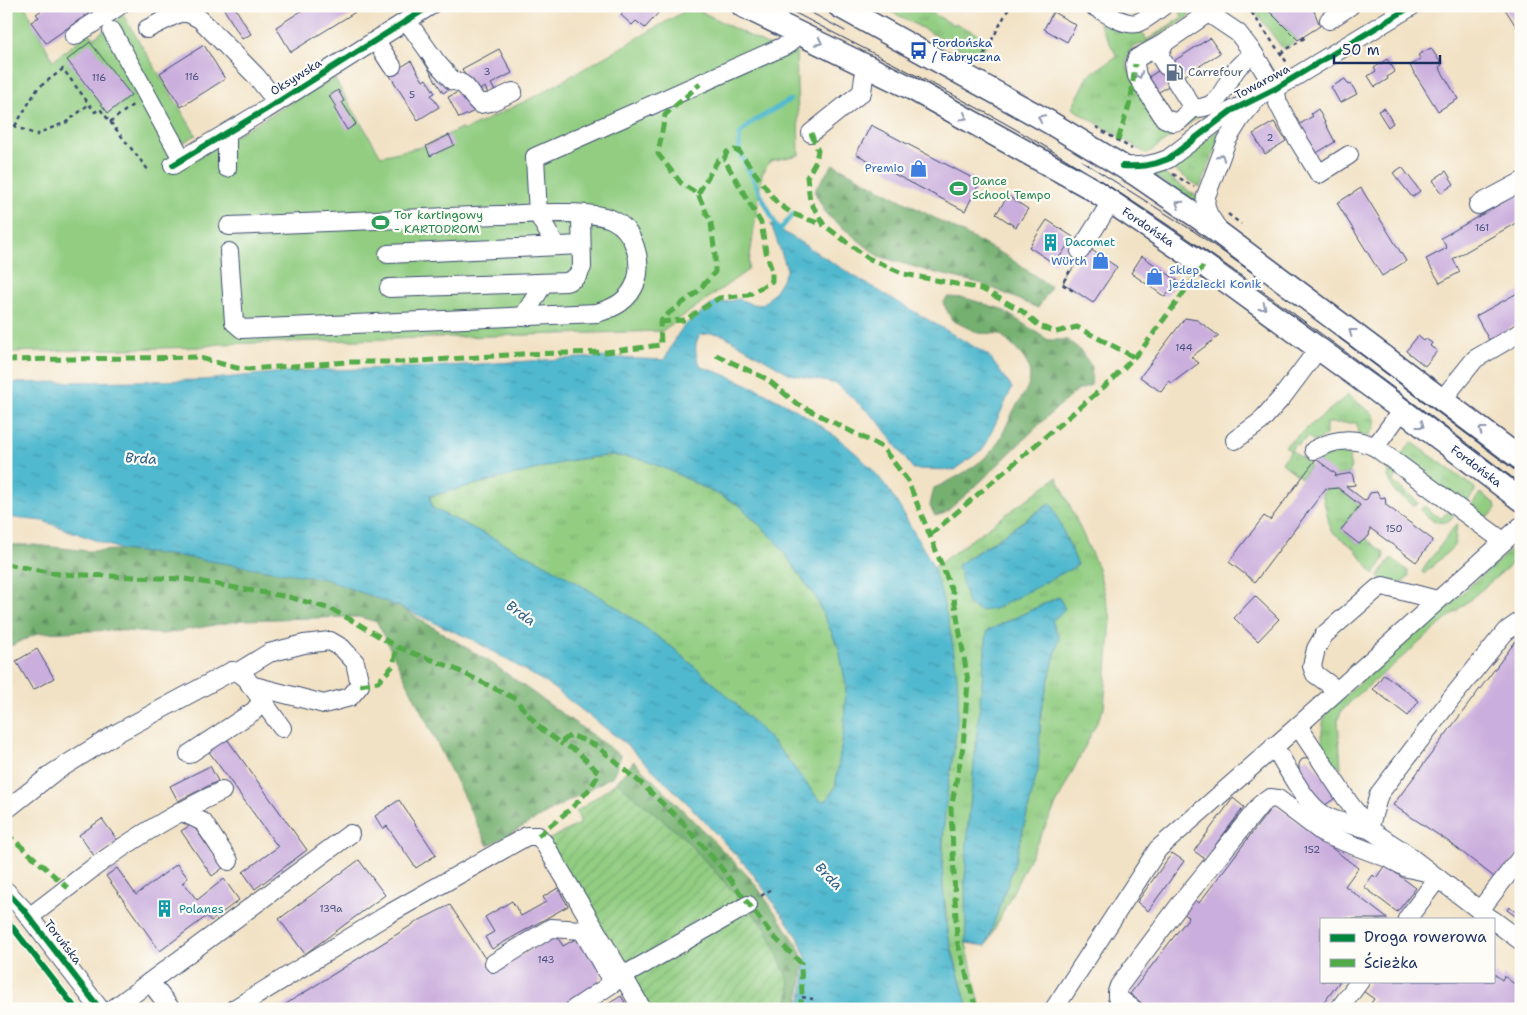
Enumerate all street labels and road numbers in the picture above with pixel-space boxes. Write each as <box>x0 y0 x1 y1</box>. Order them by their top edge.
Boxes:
street label: Oksywska <box>267 55 325 99</box>
street label: Towarowa <box>1232 60 1293 103</box>
street label: Fordońska <box>1119 204 1178 251</box>
street label: Fordońska <box>1447 442 1505 491</box>
street label: Toruńska <box>41 916 86 968</box>

